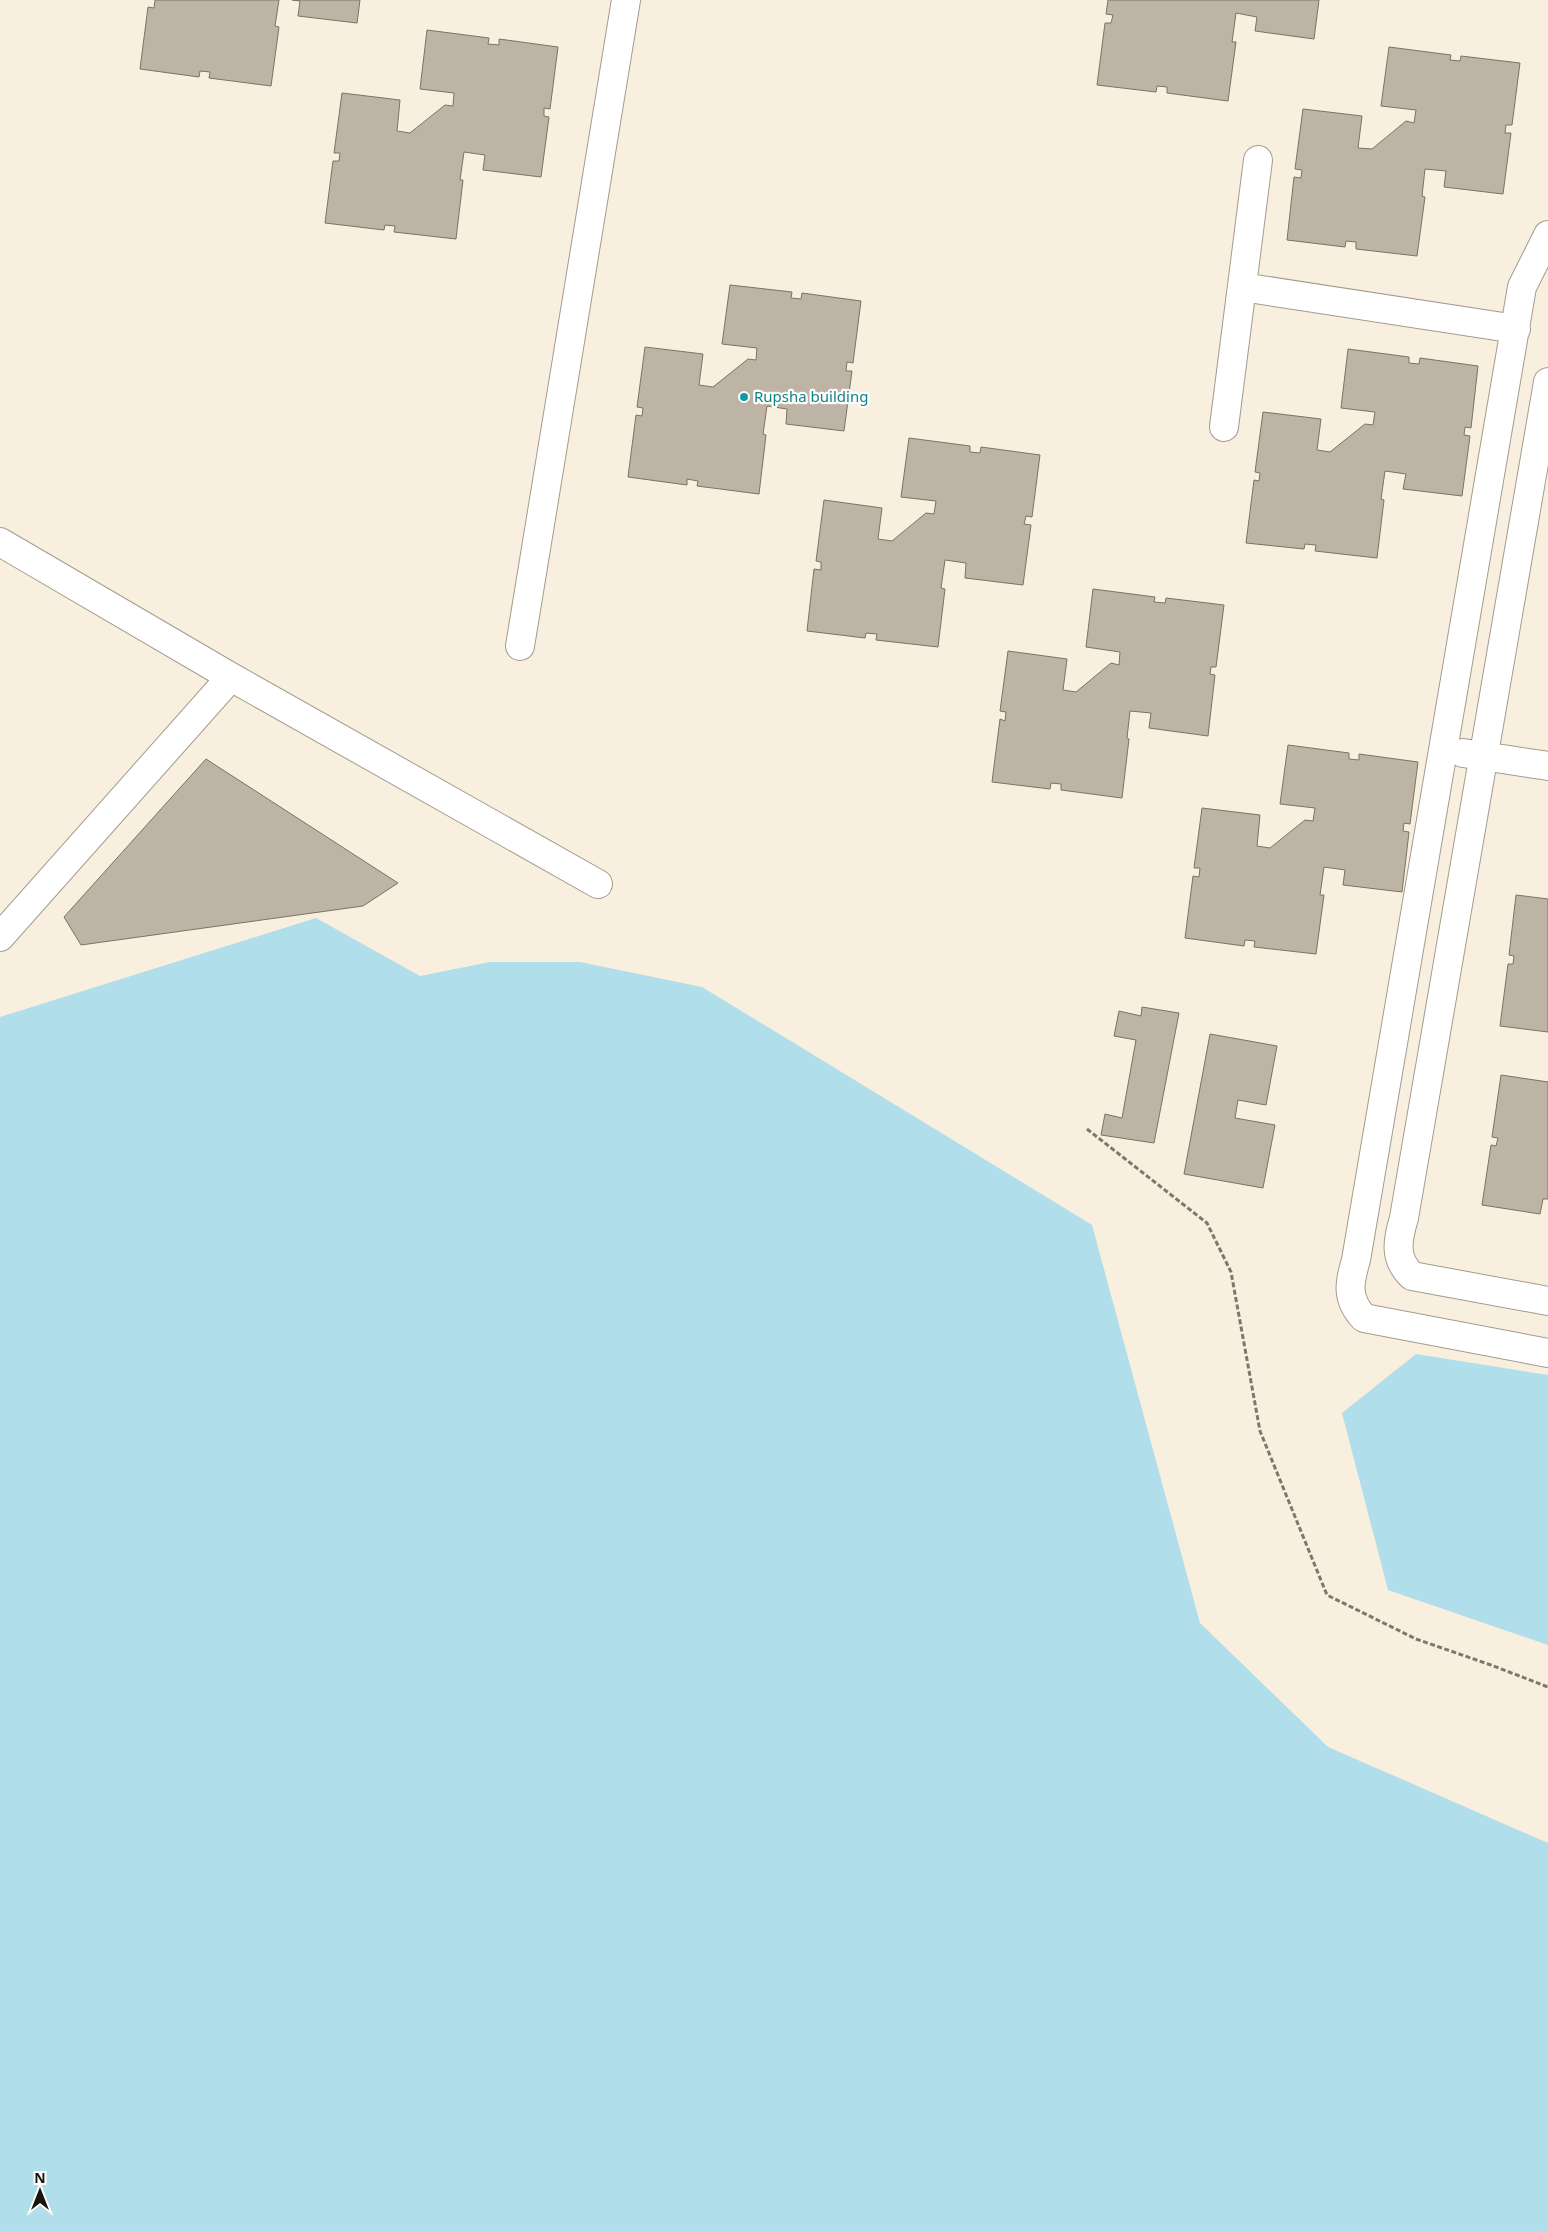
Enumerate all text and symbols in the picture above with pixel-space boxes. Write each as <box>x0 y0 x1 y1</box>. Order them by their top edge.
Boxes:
place label: Rupsha building <box>754 386 868 406</box>
marker: Rupsha building <box>738 391 750 403</box>
north arrow <box>15 2166 65 2216</box>
text: N <box>34 2168 46 2187</box>

